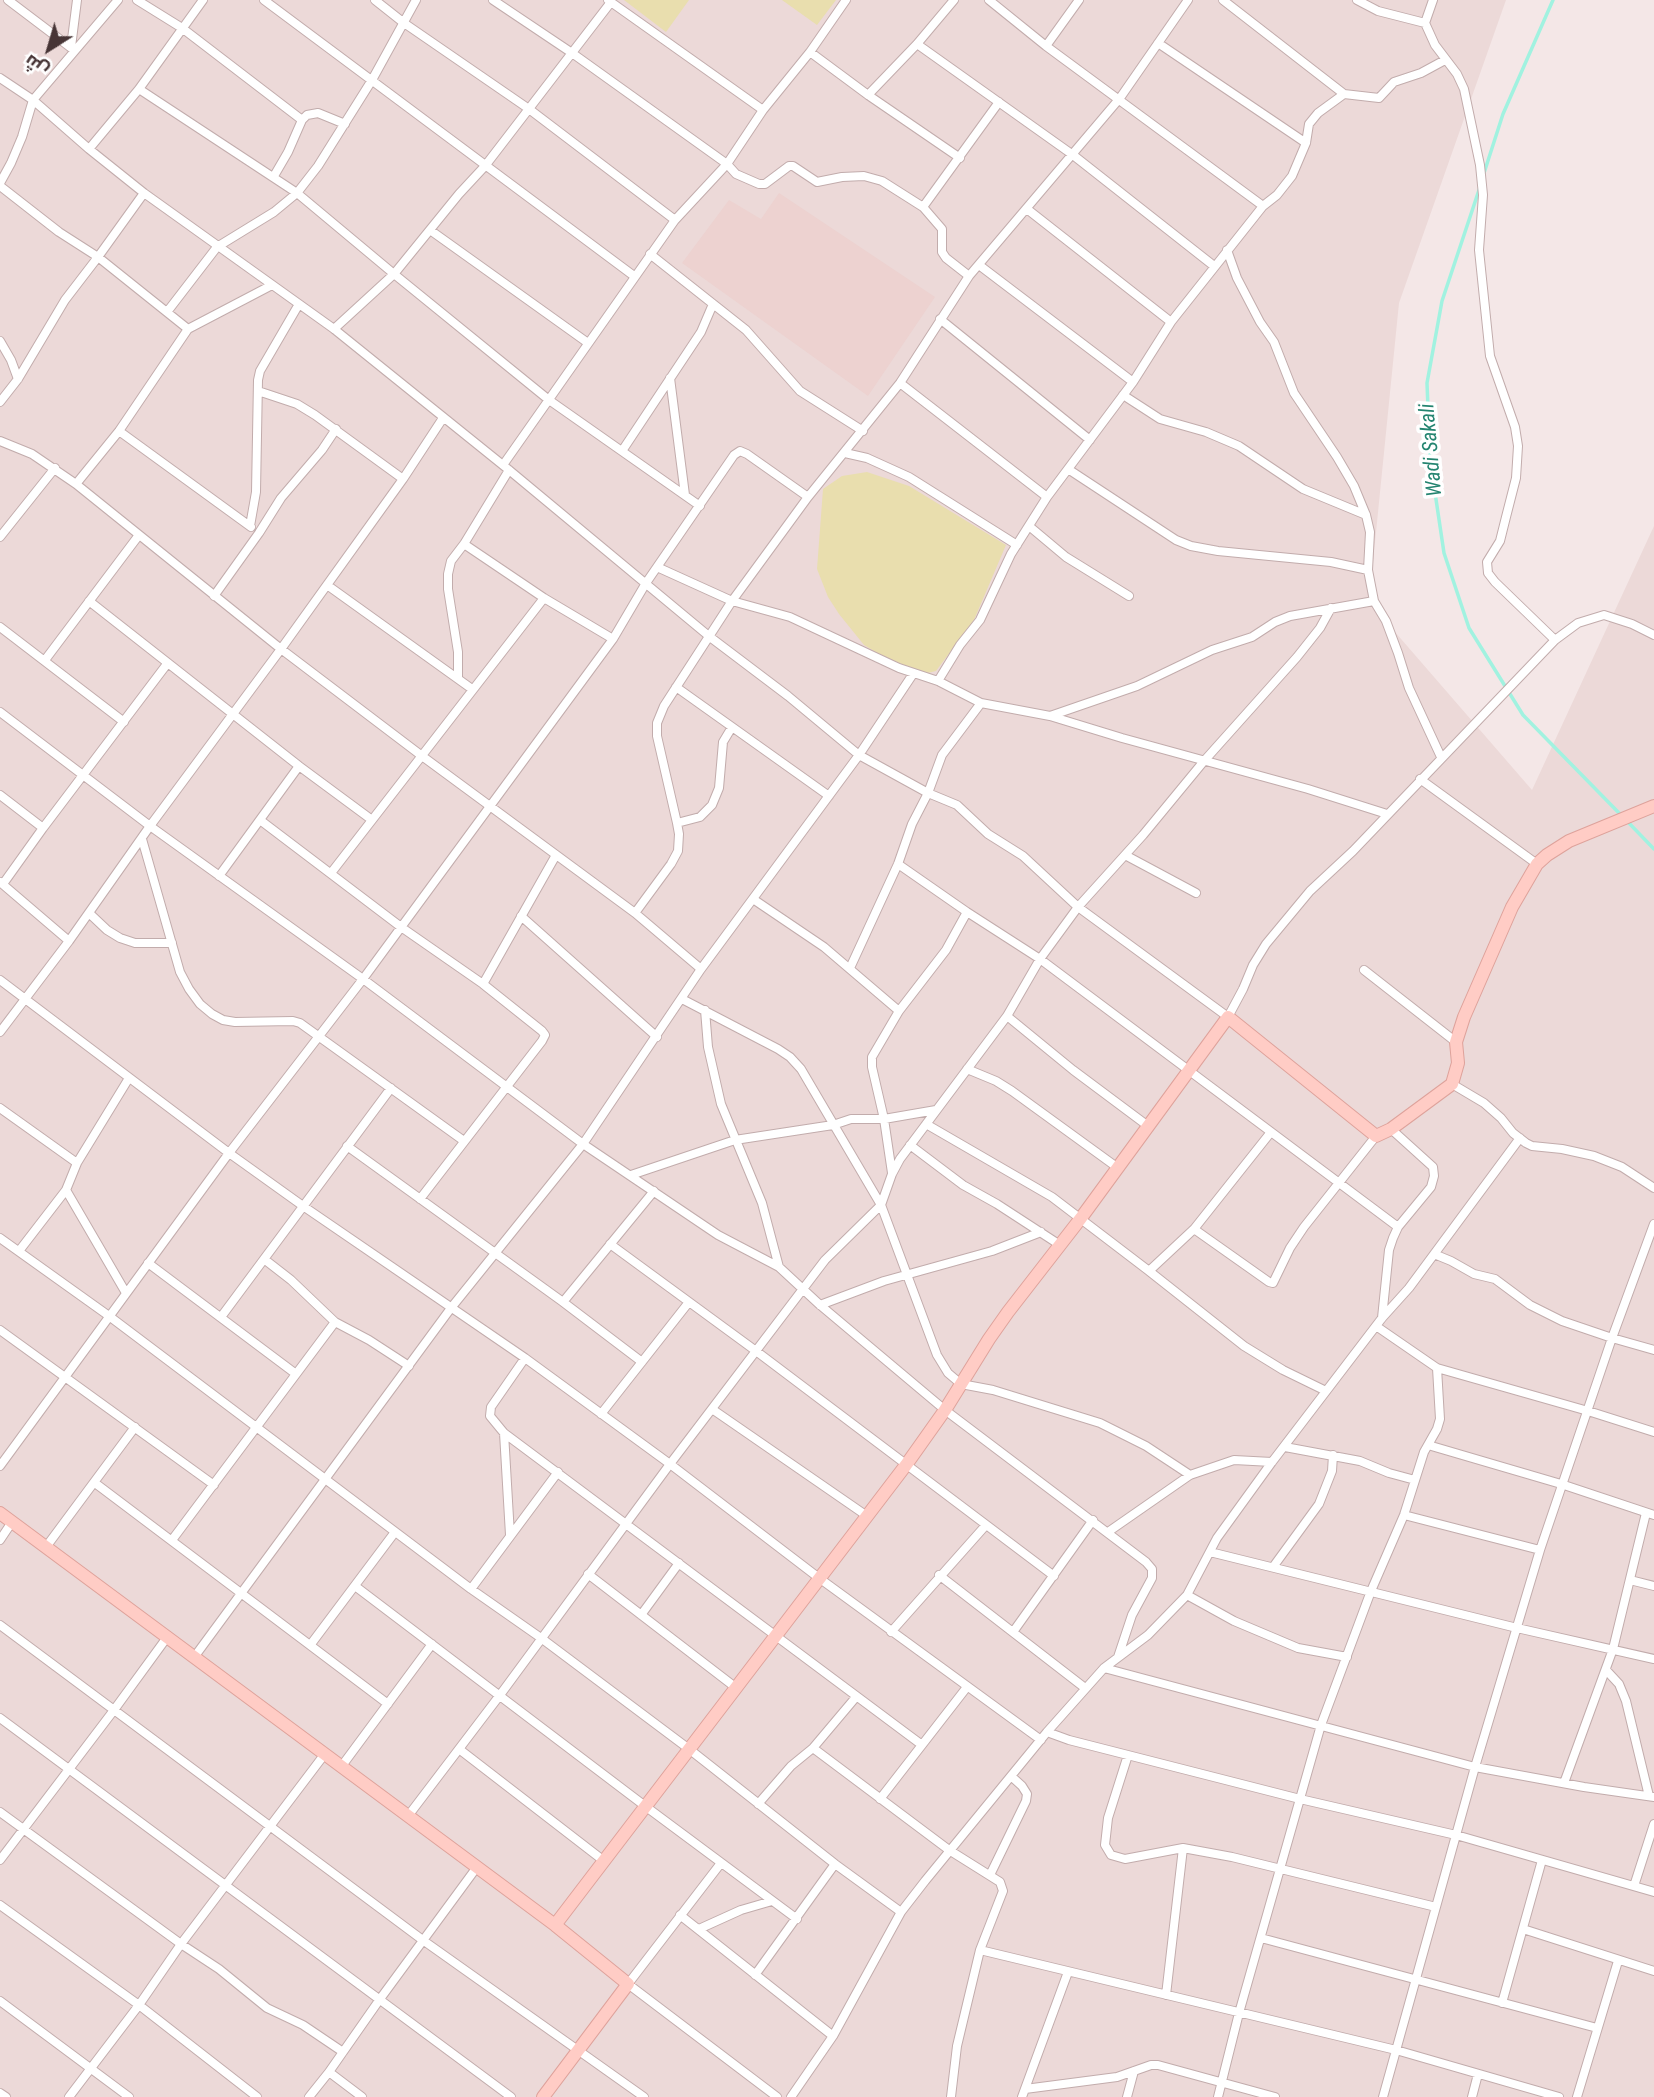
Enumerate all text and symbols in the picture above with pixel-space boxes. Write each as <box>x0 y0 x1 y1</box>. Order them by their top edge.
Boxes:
north arrow <box>14 14 84 84</box>
text: ش <box>19 50 53 83</box>
water label: Wadi Sakali <box>1415 403 1449 497</box>

